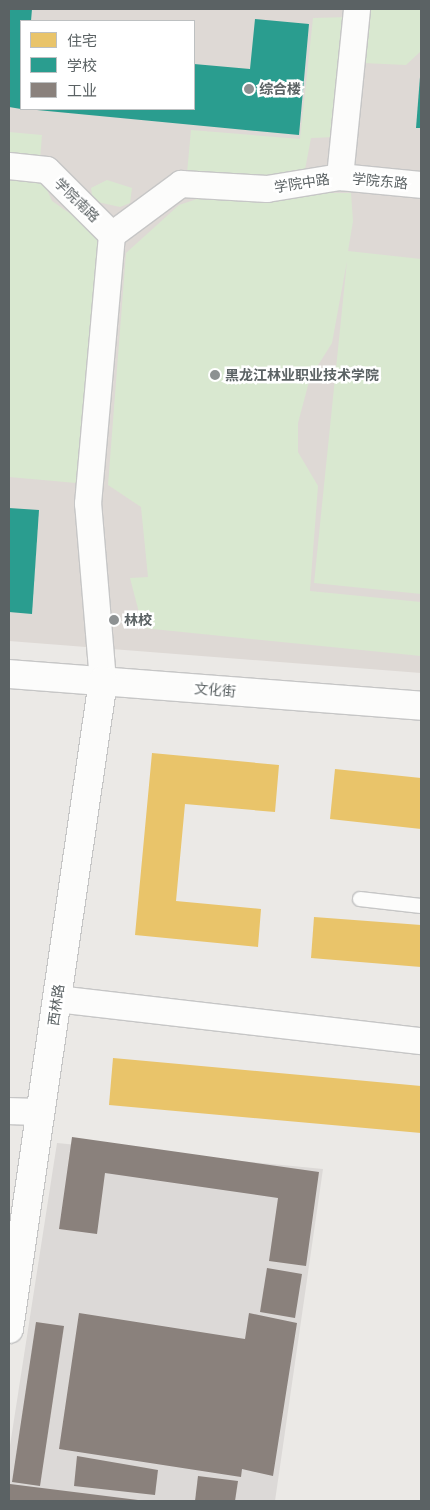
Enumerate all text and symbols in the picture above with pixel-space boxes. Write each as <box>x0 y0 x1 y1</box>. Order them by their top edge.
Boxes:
legend <box>20 20 195 110</box>
text: 住宅 <box>67 30 97 50</box>
text: 学校 <box>67 55 97 75</box>
text: 工业 <box>67 80 97 100</box>
place label: 综合楼 <box>259 81 301 97</box>
marker: 综合楼 <box>243 83 255 95</box>
street label: 学院中路 <box>273 170 331 196</box>
street label: 学院东路 <box>351 170 409 192</box>
street label: 学院南路 <box>51 175 103 225</box>
place label: 黑龙江林业职业技术学院 <box>225 367 379 383</box>
marker: 黑龙江林业职业技术学院 <box>209 369 221 381</box>
place label: 林校 <box>124 612 152 628</box>
marker: 林校 <box>108 614 120 626</box>
street label: 文化街 <box>193 680 237 700</box>
street label: 西林路 <box>45 983 67 1027</box>

